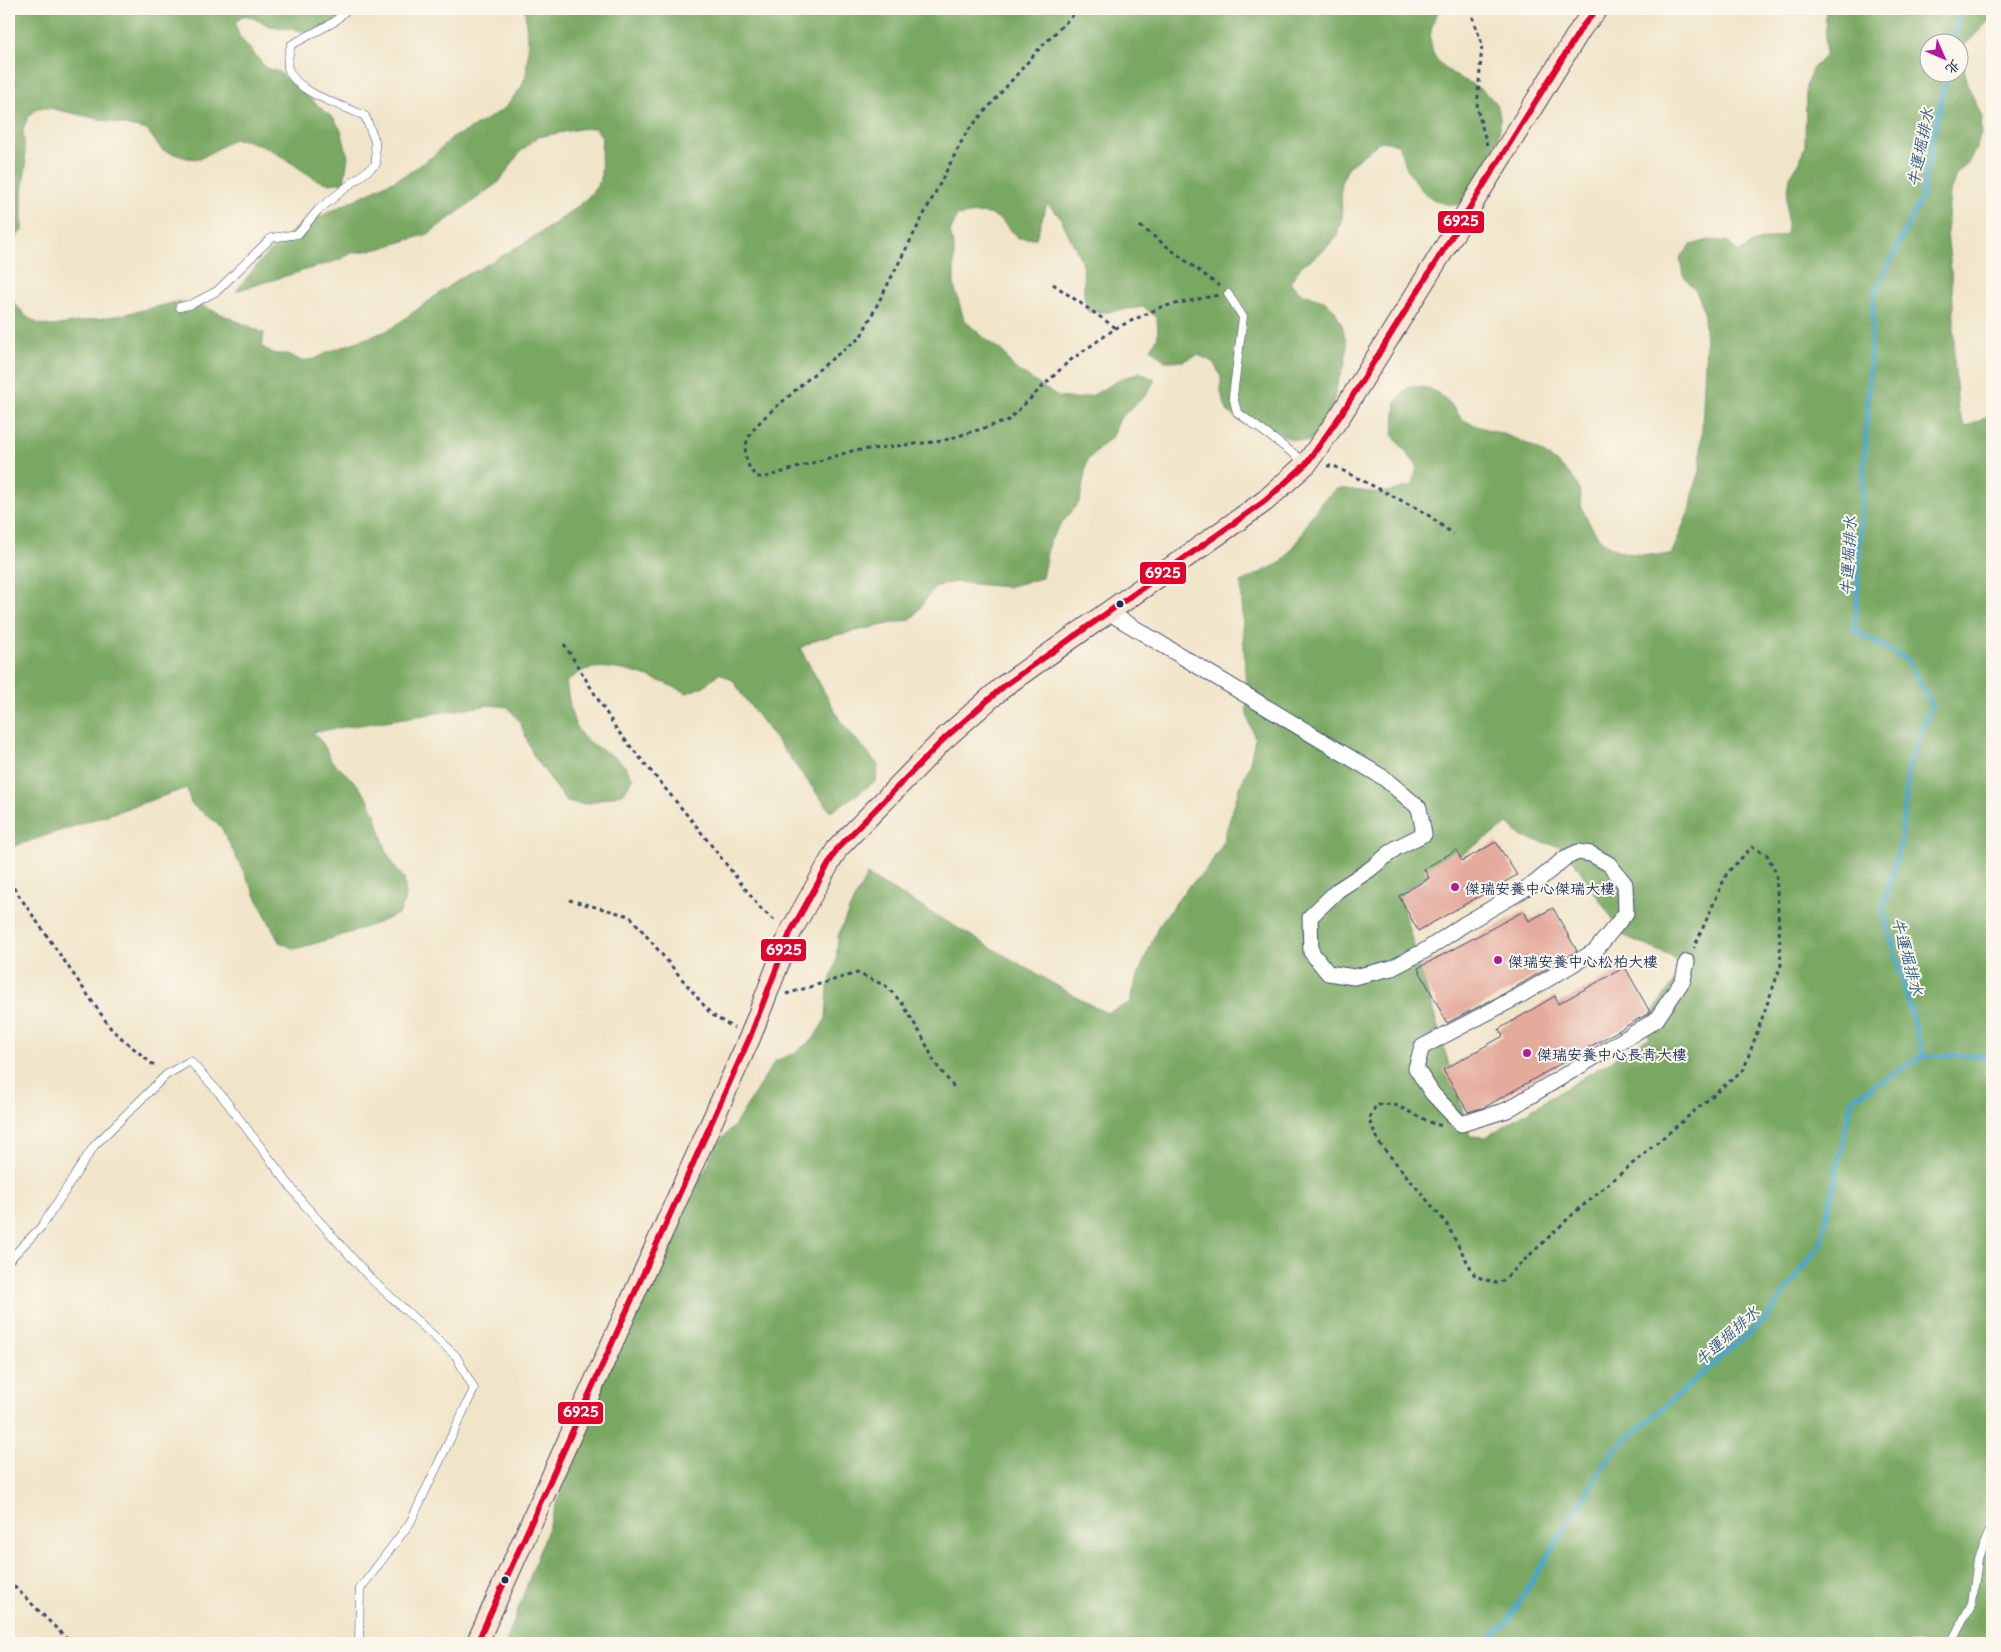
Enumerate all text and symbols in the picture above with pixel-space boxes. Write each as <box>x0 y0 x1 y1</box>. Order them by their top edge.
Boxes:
north arrow <box>1918 32 1968 82</box>
text: 北 <box>1941 55 1966 80</box>
water label: 牛運堀排水 <box>1900 104 1939 189</box>
line badge: 6925 <box>1437 210 1485 234</box>
text: 6925 <box>1443 210 1479 231</box>
water label: 牛運堀排水 <box>1833 514 1861 597</box>
line badge: 6925 <box>1139 561 1187 585</box>
text: 6925 <box>1145 562 1181 583</box>
unlabelled marker <box>1115 599 1125 609</box>
place label: 傑瑞安養中心傑瑞大樓 <box>1465 876 1615 899</box>
marker: 傑瑞安養中心傑瑞大樓 <box>1449 881 1461 893</box>
water label: 牛運堀排水 <box>1887 914 1931 999</box>
line badge: 6925 <box>760 938 807 962</box>
text: 6925 <box>766 939 802 960</box>
place label: 傑瑞安養中心松柏大樓 <box>1508 949 1658 972</box>
marker: 傑瑞安養中心松柏大樓 <box>1492 954 1504 966</box>
place label: 傑瑞安養中心長青大樓 <box>1537 1042 1687 1065</box>
marker: 傑瑞安養中心長青大樓 <box>1521 1047 1533 1059</box>
water label: 牛運堀排水 <box>1688 1299 1764 1371</box>
line badge: 6925 <box>557 1401 604 1425</box>
text: 6925 <box>563 1401 599 1422</box>
unlabelled marker <box>500 1575 510 1585</box>

